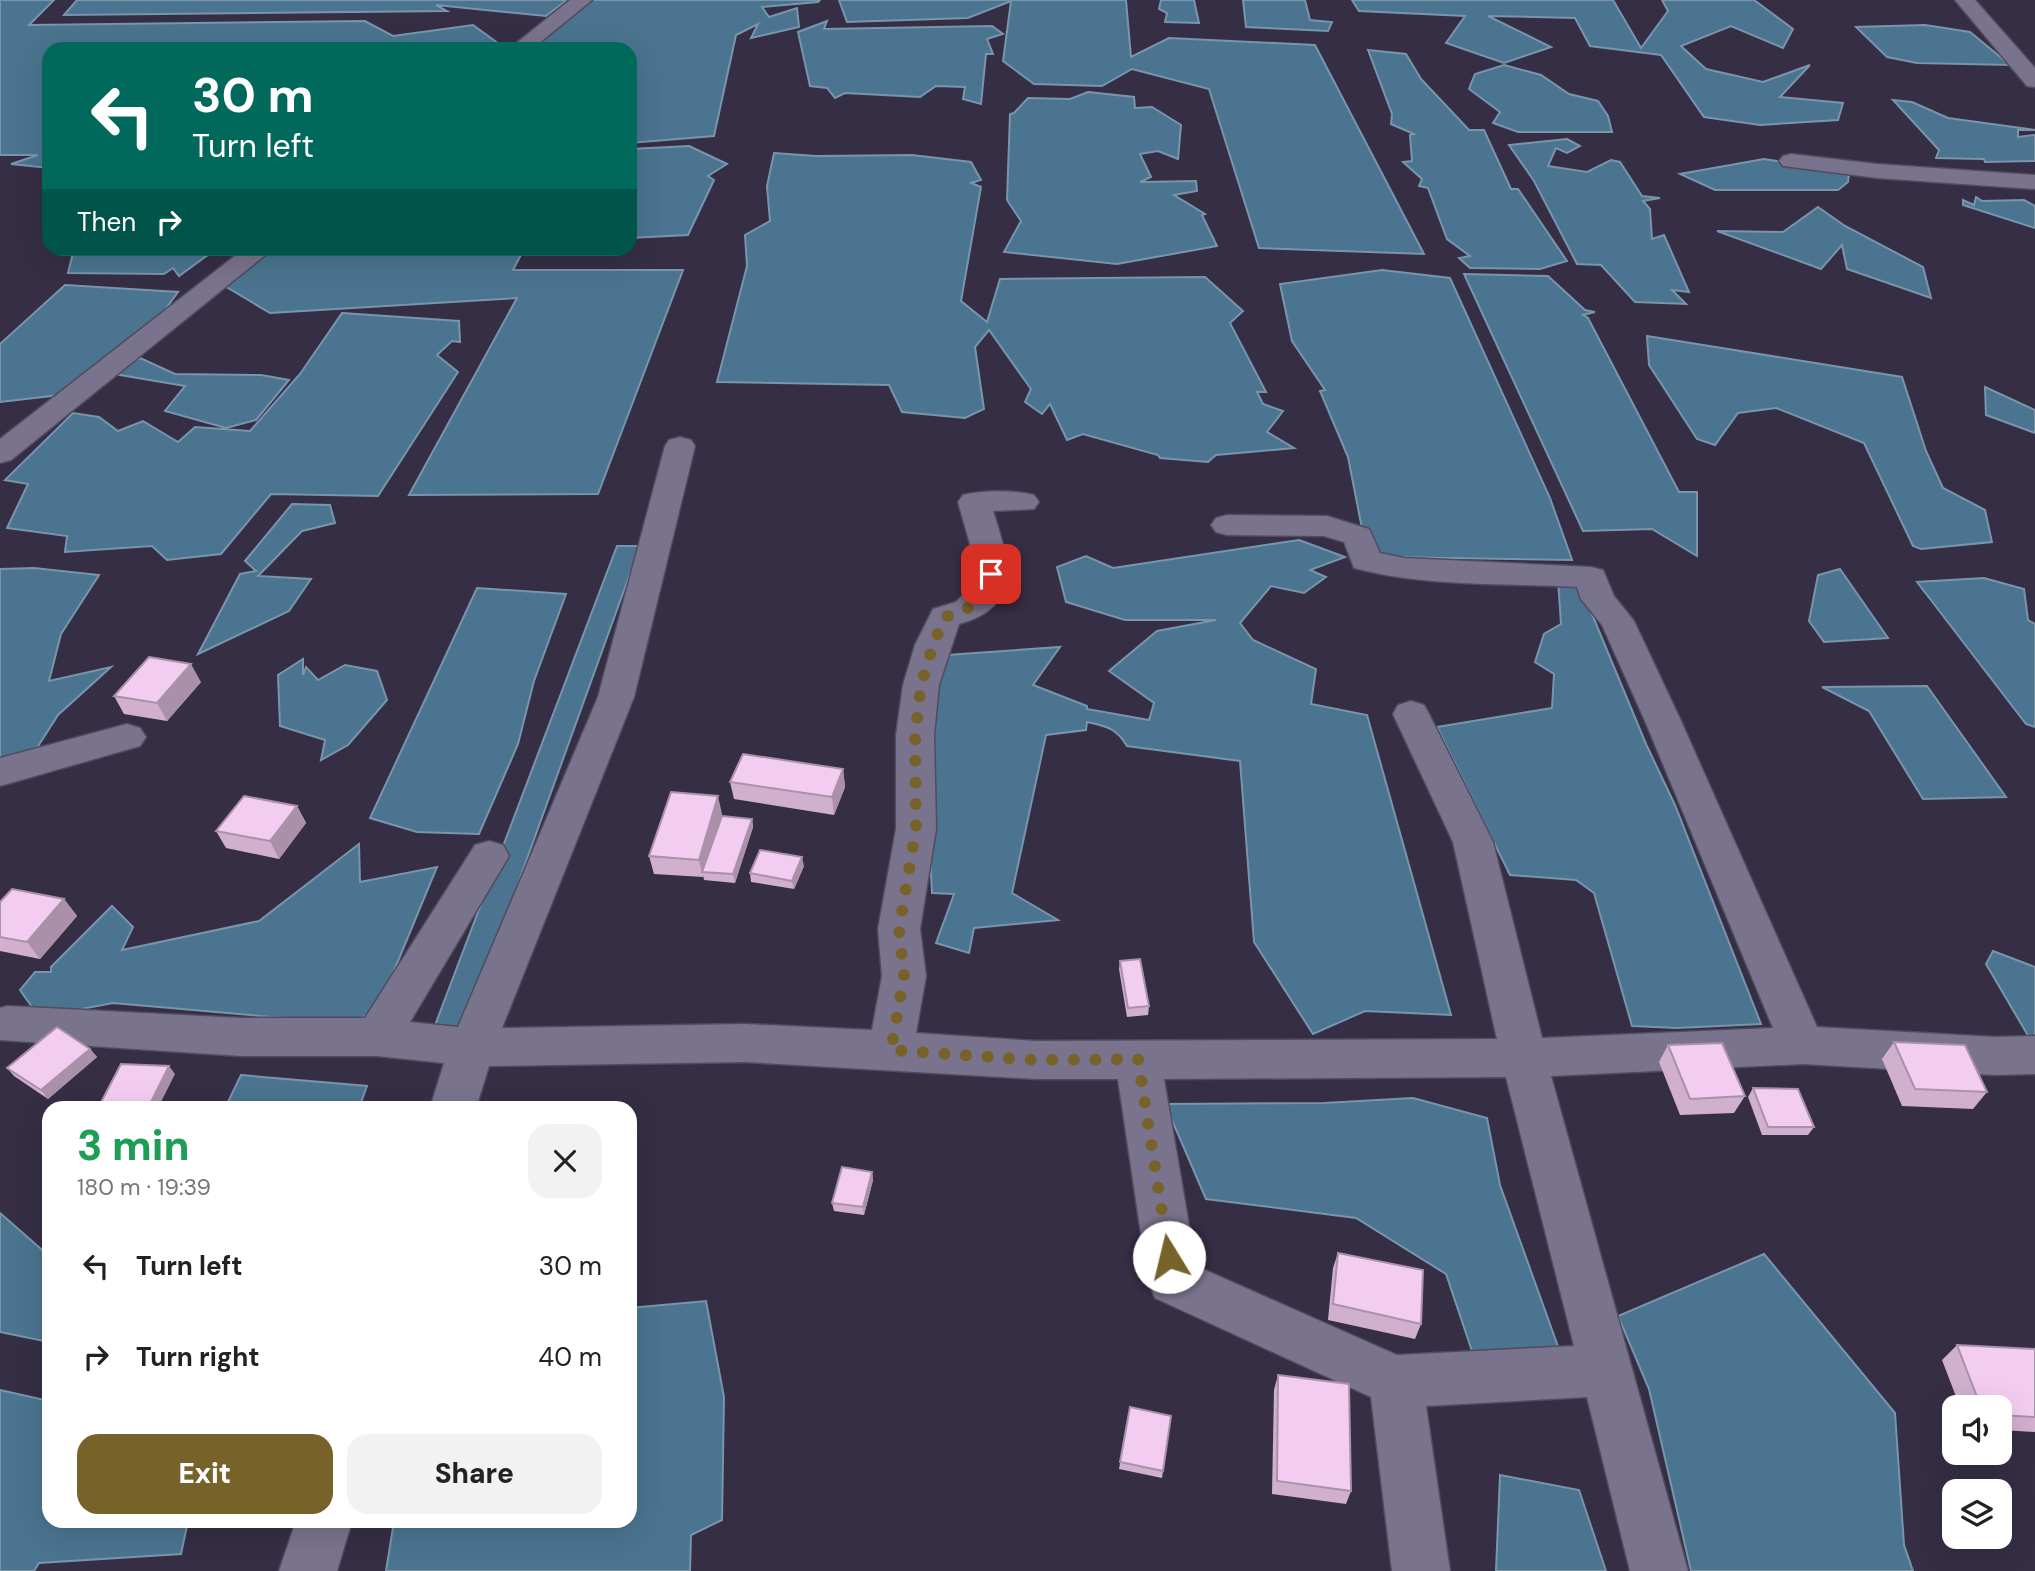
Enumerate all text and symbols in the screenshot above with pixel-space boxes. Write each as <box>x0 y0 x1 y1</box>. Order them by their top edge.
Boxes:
text: 30 m <box>192 63 314 127</box>
icon: left <box>77 70 168 161</box>
text: Turn left <box>192 125 314 167</box>
icon: right <box>150 203 188 241</box>
text: Then <box>77 205 136 239</box>
pin <box>961 544 1021 604</box>
icon: arrive <box>972 555 1010 593</box>
text: 3 min <box>77 1118 190 1173</box>
button: close <box>528 1124 602 1198</box>
text: 180 m · 19:39 <box>77 1172 211 1202</box>
position arrow <box>1132 1220 1206 1294</box>
icon: left <box>77 1247 115 1285</box>
text: Turn left <box>136 1249 243 1283</box>
text: 30 m <box>539 1249 602 1283</box>
icon: right <box>77 1338 115 1376</box>
text: Turn right <box>136 1340 260 1374</box>
text: 40 m <box>538 1340 602 1374</box>
map controls <box>1942 1395 2012 1549</box>
button: sound <box>1942 1395 2012 1465</box>
button: Exit <box>77 1434 333 1514</box>
button: Share <box>347 1434 602 1514</box>
button: layers <box>1942 1479 2012 1549</box>

